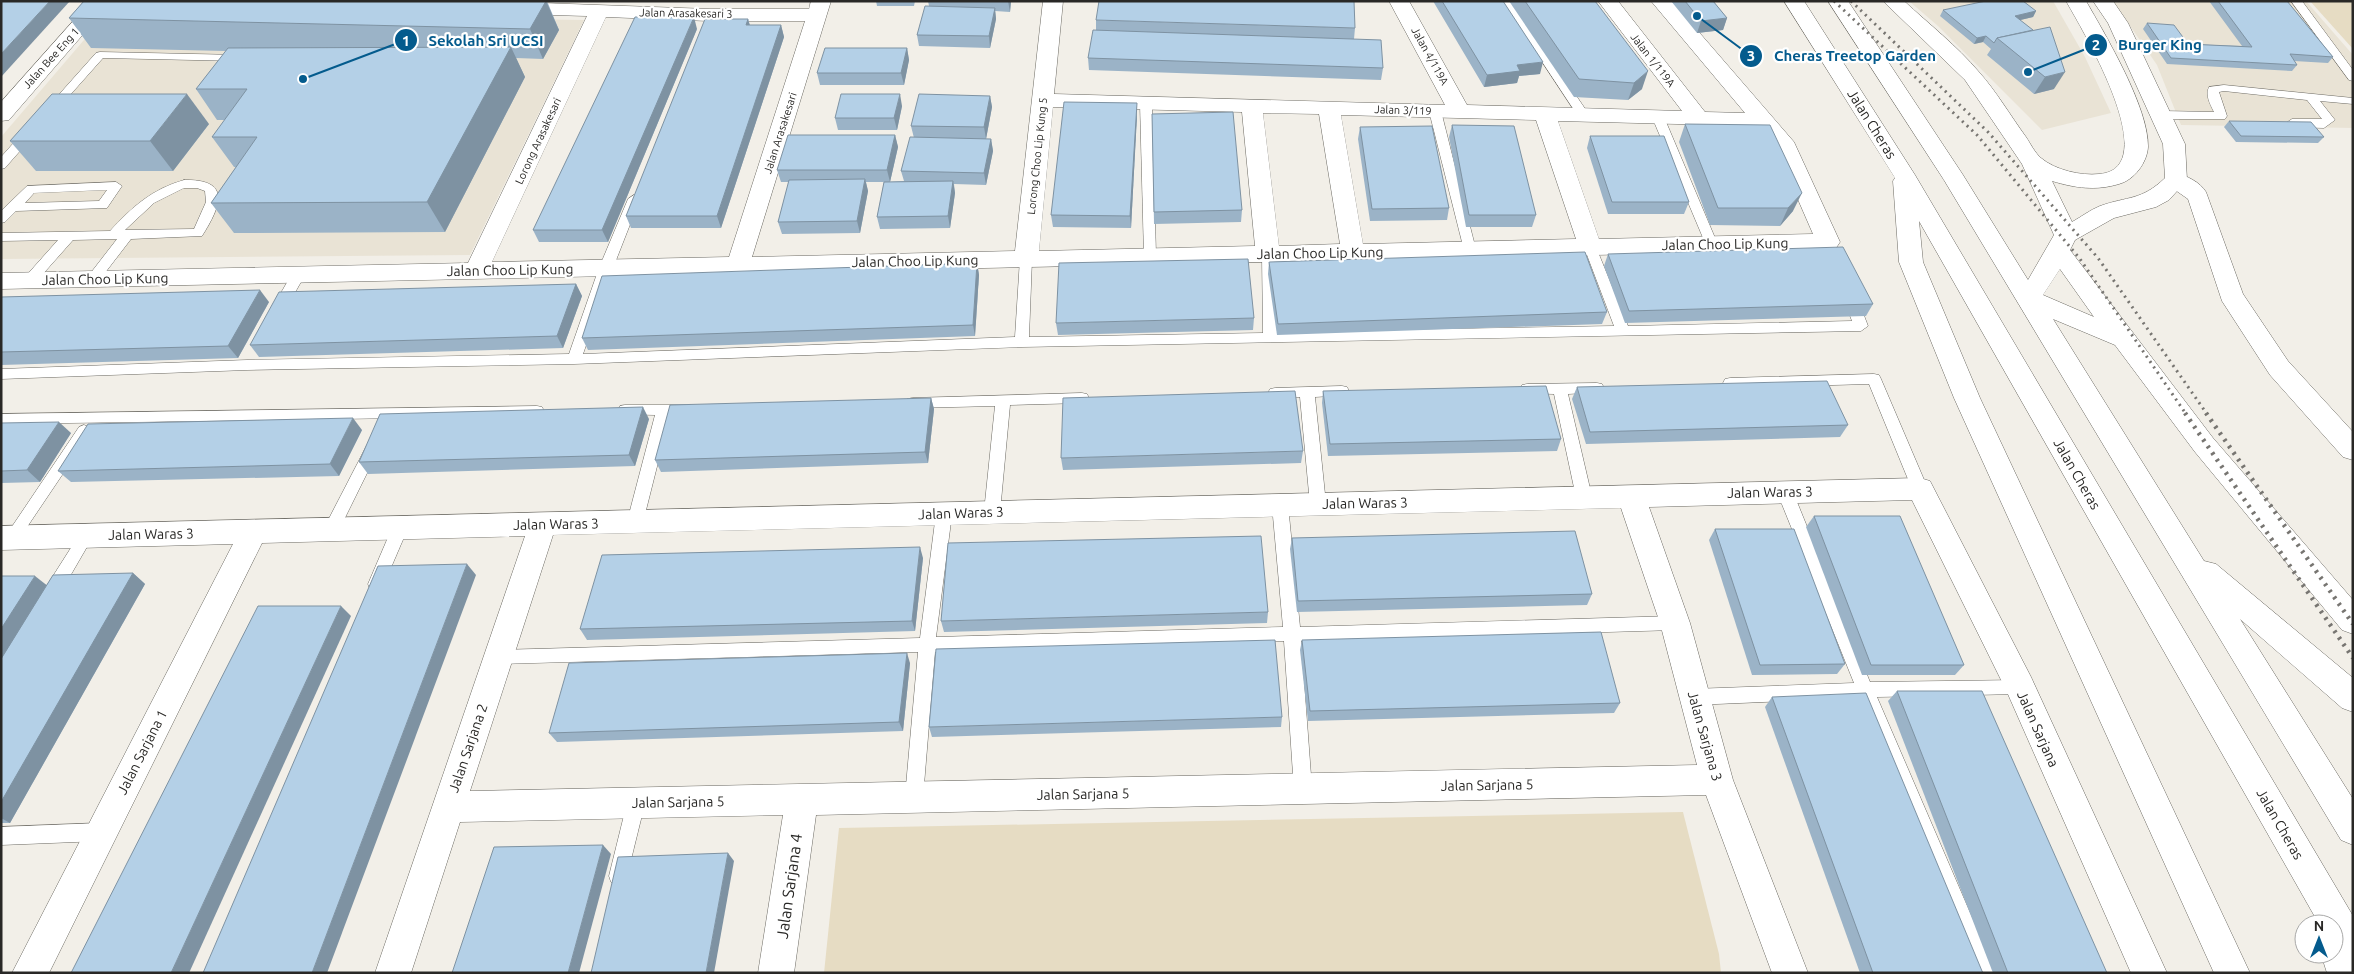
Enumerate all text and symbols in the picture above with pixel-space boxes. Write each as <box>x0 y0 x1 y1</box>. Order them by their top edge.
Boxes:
street label: Jalan Arasakesari 3 <box>639 6 733 20</box>
street label: Jalan Bee Eng 1 <box>21 25 81 91</box>
callout: Sekolah Sri UCSI <box>393 25 553 55</box>
street label: Jalan 4/119A <box>1409 25 1451 88</box>
callout: Burger King <box>2083 30 2212 60</box>
street label: Jalan 1/119A <box>1628 31 1678 90</box>
text: 1 <box>402 32 410 49</box>
text: Sekolah Sri UCSI <box>428 32 544 49</box>
text: 2 <box>2092 36 2100 53</box>
text: Burger King <box>2118 36 2202 53</box>
callout: Cheras Treetop Garden <box>1739 41 1946 71</box>
text: 3 <box>1747 47 1755 64</box>
text: Cheras Treetop Garden <box>1774 47 1936 64</box>
street label: Jalan Cheras <box>1844 86 1900 162</box>
street label: Jalan Arasakesari <box>761 91 799 175</box>
street label: Lorong Arasakesari <box>513 96 563 186</box>
street label: Lorong Choo Lip Kung 5 <box>1025 97 1049 215</box>
street label: Jalan 3/119 <box>1374 103 1432 117</box>
street label: Jalan Choo Lip Kung <box>1661 235 1789 253</box>
street label: Jalan Choo Lip Kung <box>1256 244 1384 262</box>
street label: Jalan Choo Lip Kung <box>851 252 979 270</box>
street label: Jalan Choo Lip Kung <box>446 261 574 279</box>
street label: Jalan Choo Lip Kung <box>41 270 169 288</box>
street label: Jalan Cheras <box>2050 436 2104 512</box>
street label: Jalan Waras 3 <box>1727 483 1813 501</box>
street label: Jalan Waras 3 <box>1322 494 1408 512</box>
street label: Jalan Waras 3 <box>918 504 1004 522</box>
street label: Jalan Waras 3 <box>513 515 599 533</box>
street label: Jalan Waras 3 <box>108 525 194 543</box>
street label: Jalan Sarjana <box>2014 688 2062 770</box>
street label: Jalan Sarjana 3 <box>1685 689 1725 783</box>
street label: Jalan Sarjana 2 <box>445 701 491 795</box>
street label: Jalan Sarjana 1 <box>114 707 170 797</box>
street label: Jalan Sarjana 5 <box>1440 776 1534 794</box>
street label: Jalan Sarjana 5 <box>1036 785 1130 803</box>
street label: Jalan Cheras <box>2253 786 2307 862</box>
street label: Jalan Sarjana 5 <box>631 793 725 811</box>
street label: Jalan Sarjana 4 <box>773 832 805 940</box>
north arrow <box>2294 914 2344 964</box>
text: N <box>2314 918 2324 934</box>

